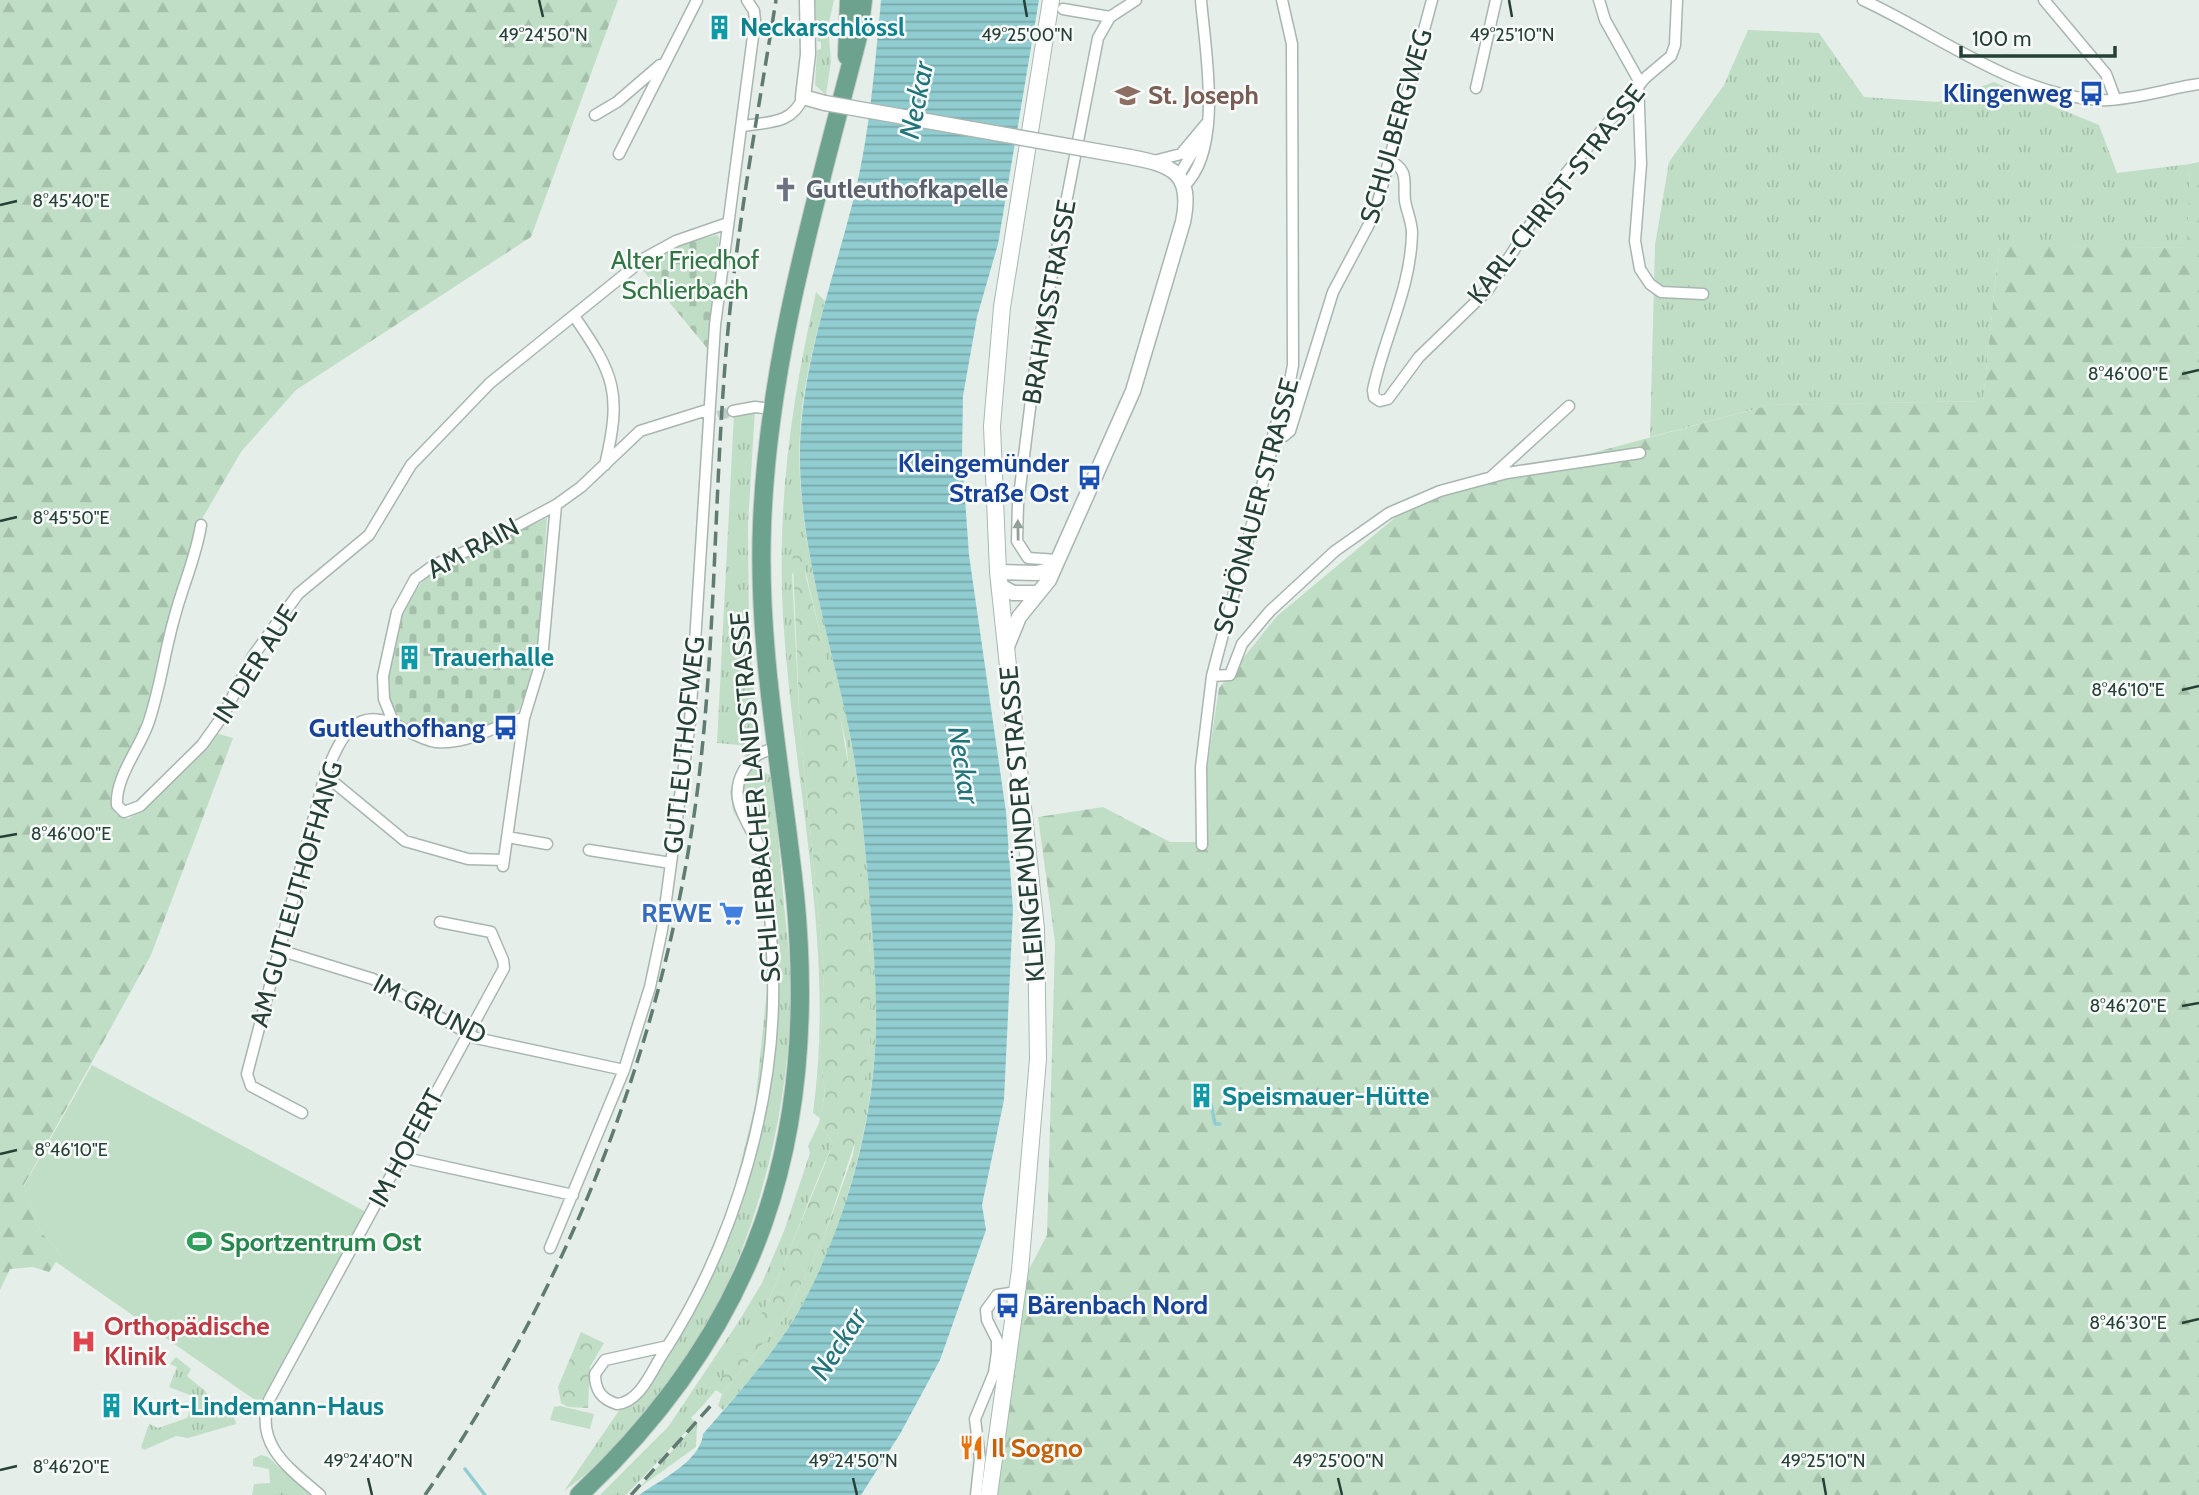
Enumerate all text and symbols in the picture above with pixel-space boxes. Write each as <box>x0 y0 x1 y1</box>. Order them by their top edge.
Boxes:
place label: Neckarschlössl <box>740 11 905 43</box>
building icon: Neckarschlössl <box>706 13 734 41</box>
scale bar <box>1961 14 2115 58</box>
text: 49°24'50"N <box>498 24 588 46</box>
text: 49°25'00"N <box>981 24 1073 46</box>
text: 49°25'10"N <box>1469 24 1555 46</box>
street label: SCHULBERGWEG <box>1353 25 1439 227</box>
text: 100 m <box>1972 26 2031 51</box>
water label: Neckar <box>892 57 940 142</box>
place label: Klingenweg <box>1943 77 2072 109</box>
street label: KARL-CHRIST-STRASSE <box>1460 78 1652 310</box>
place label: St. Joseph <box>1148 79 1259 111</box>
bus stop icon: Klingenweg <box>2078 79 2106 107</box>
school or university icon: St. Joseph <box>1114 81 1142 109</box>
place label: Gutleuthofkapelle <box>806 173 1008 205</box>
church icon: Gutleuthofkapelle <box>772 175 800 203</box>
text: 8°45'40"E <box>32 190 110 212</box>
street label: BRAHMSSTRASSE <box>1015 197 1083 407</box>
park label: Alter Friedhof Schlierbach <box>611 244 760 306</box>
text: 8°46'00"E <box>2088 363 2168 385</box>
street label: SCHÖNAUER STRASSE <box>1206 374 1306 638</box>
place label: Kleingemünder Straße Ost <box>898 447 1069 509</box>
bus stop icon: Kleingemünder Straße Ost <box>1075 464 1103 492</box>
text: 8°45'50"E <box>33 507 110 529</box>
street label: AM RAIN <box>422 510 524 586</box>
one-way arrow <box>1012 519 1023 541</box>
street label: IN DER AUE <box>206 599 304 729</box>
street label: SCHLIERBACHER LANDSTRASSE <box>723 610 787 984</box>
street label: GUTLEUTHOFWEG <box>657 635 711 855</box>
place label: Trauerhalle <box>430 641 554 673</box>
building icon: Trauerhalle <box>396 643 424 671</box>
street label: KLEINGEMÜNDER STRASSE <box>992 665 1052 983</box>
text: 8°46'10"E <box>2091 679 2165 701</box>
place label: Gutleuthofhang <box>309 712 485 744</box>
bus stop icon: Gutleuthofhang <box>491 714 519 742</box>
water label: Neckar <box>941 724 987 808</box>
street label: AM GUTLEUTHOFHANG <box>243 757 349 1031</box>
text: 8°46'00"E <box>31 823 111 845</box>
place label: REWE <box>641 897 712 929</box>
supermarket icon: REWE <box>718 899 746 927</box>
street label: IM GRUND <box>368 967 492 1051</box>
text: 8°46'20"E <box>2089 995 2167 1017</box>
place label: Speismauer-Hütte <box>1222 1080 1429 1112</box>
building icon: Speismauer-Hütte <box>1188 1082 1216 1110</box>
street label: IM HOFERT <box>362 1083 450 1212</box>
text: 8°46'10"E <box>34 1139 108 1161</box>
place label: Sportzentrum Ost <box>220 1226 422 1258</box>
sports icon: Sportzentrum Ost <box>186 1228 214 1256</box>
place label: Bärenbach Nord <box>1027 1289 1208 1321</box>
bus stop icon: Bärenbach Nord <box>993 1291 1021 1319</box>
water label: Neckar <box>802 1301 874 1386</box>
place label: Orthopädische Klinik <box>104 1310 270 1372</box>
text: 8°46'30"E <box>2089 1312 2167 1334</box>
hospital icon: Orthopädische Klinik <box>70 1327 98 1355</box>
place label: Kurt-Lindemann-Haus <box>132 1390 384 1422</box>
building icon: Kurt-Lindemann-Haus <box>98 1392 126 1420</box>
place label: Il Sogno <box>991 1432 1083 1464</box>
restaurant icon: Il Sogno <box>957 1434 985 1462</box>
text: 49°24'40"N <box>323 1450 413 1472</box>
text: 49°24'50"N <box>808 1450 898 1472</box>
text: 49°25'00"N <box>1292 1450 1384 1472</box>
text: 49°25'10"N <box>1780 1450 1866 1472</box>
text: 8°46'20"E <box>32 1456 110 1478</box>

